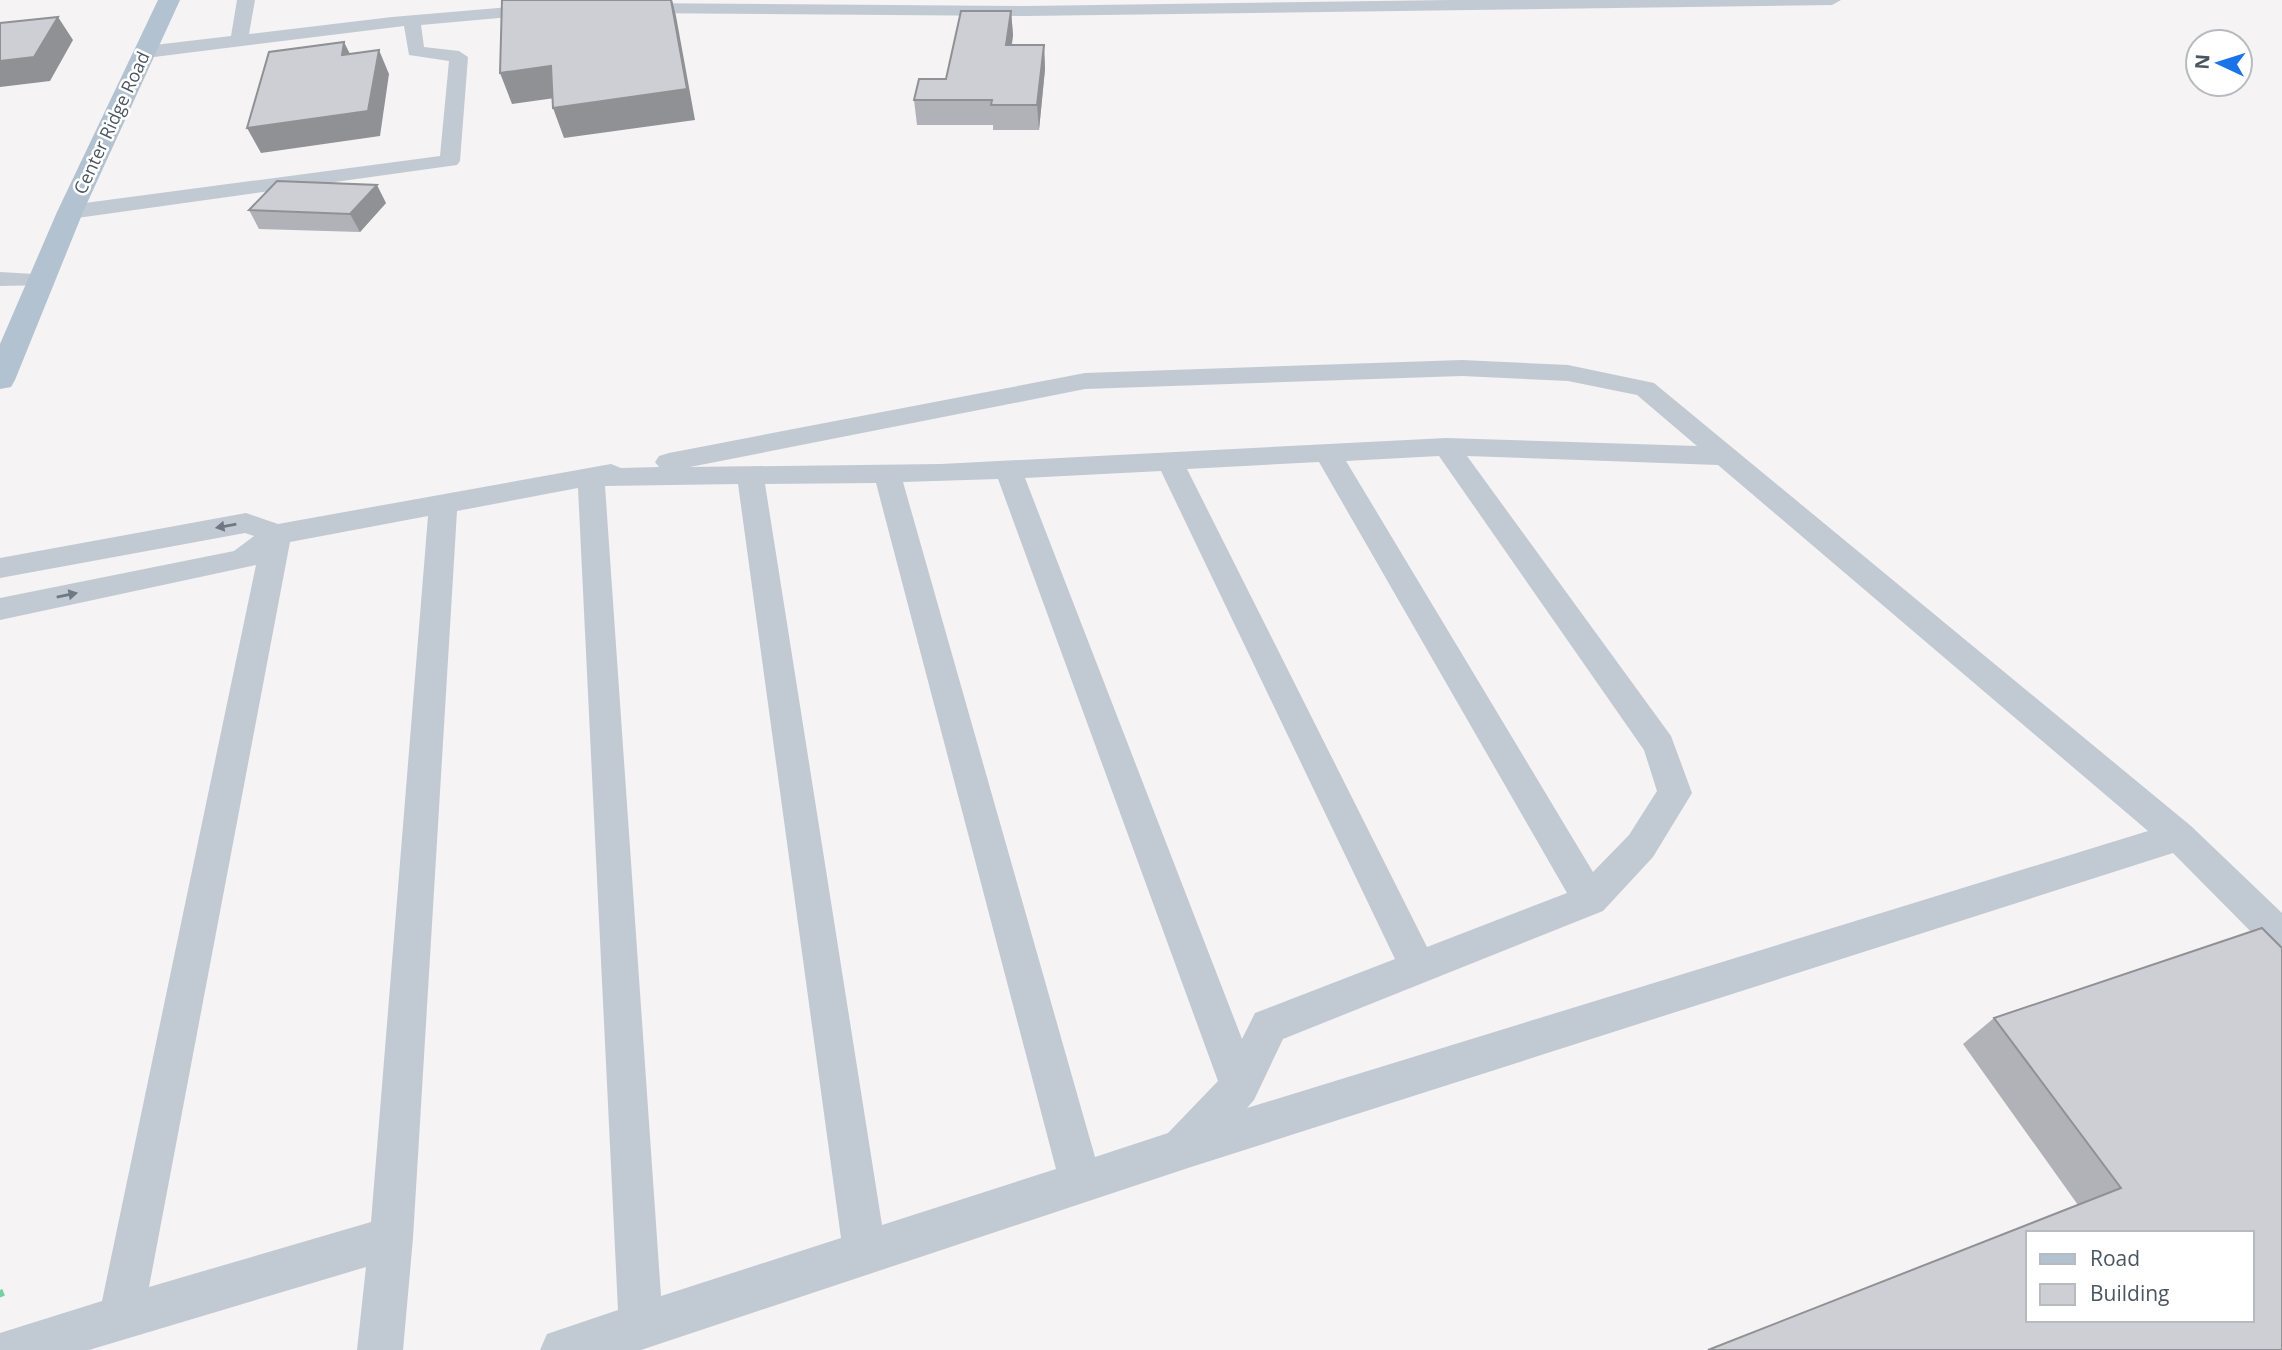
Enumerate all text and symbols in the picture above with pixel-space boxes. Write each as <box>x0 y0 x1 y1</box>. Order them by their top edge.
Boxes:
north arrow <box>2184 28 2254 98</box>
street label: Center Ridge Road <box>67 47 155 198</box>
text: N <box>2189 53 2216 70</box>
one-way arrow <box>215 521 237 532</box>
one-way arrow <box>56 590 78 601</box>
legend <box>2026 1231 2254 1322</box>
text: Road <box>2090 1244 2140 1272</box>
text: Building <box>2090 1279 2169 1307</box>

